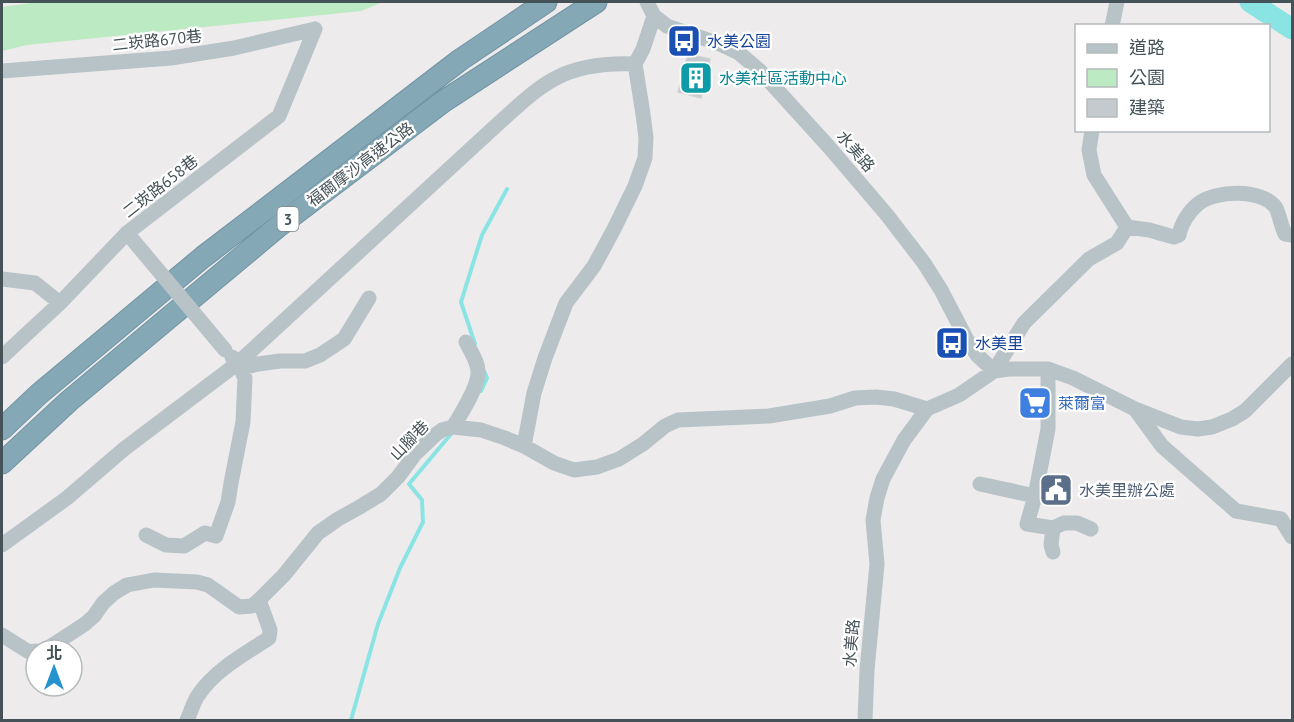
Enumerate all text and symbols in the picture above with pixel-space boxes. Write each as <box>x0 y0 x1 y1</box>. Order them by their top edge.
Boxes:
bus stop icon: 水美公園 <box>666 23 702 59</box>
legend <box>1075 24 1270 132</box>
street label: 二崁路670巷 <box>111 25 203 55</box>
place label: 水美公園 <box>707 31 771 51</box>
text: 道路 <box>1129 36 1165 59</box>
building icon: 水美社區活動中心 <box>678 60 714 96</box>
text: 公園 <box>1129 66 1165 89</box>
place label: 水美社區活動中心 <box>719 68 847 88</box>
text: 建築 <box>1129 96 1165 119</box>
street label: 福爾摩沙高速公路 <box>303 117 417 211</box>
street label: 水美路 <box>833 126 879 176</box>
street label: 二崁路658巷 <box>118 150 202 222</box>
road number: 3 <box>278 207 298 231</box>
bus stop icon: 水美里 <box>934 325 970 361</box>
place label: 水美里 <box>975 333 1023 353</box>
supermarket icon: 萊爾富 <box>1017 385 1053 421</box>
place label: 萊爾富 <box>1058 393 1106 413</box>
street label: 山腳巷 <box>385 416 433 464</box>
public building icon: 水美里辦公處 <box>1038 472 1074 508</box>
place label: 水美里辦公處 <box>1079 480 1175 500</box>
street label: 水美路 <box>839 618 863 668</box>
north arrow <box>24 638 84 698</box>
text: 北 <box>46 643 62 663</box>

